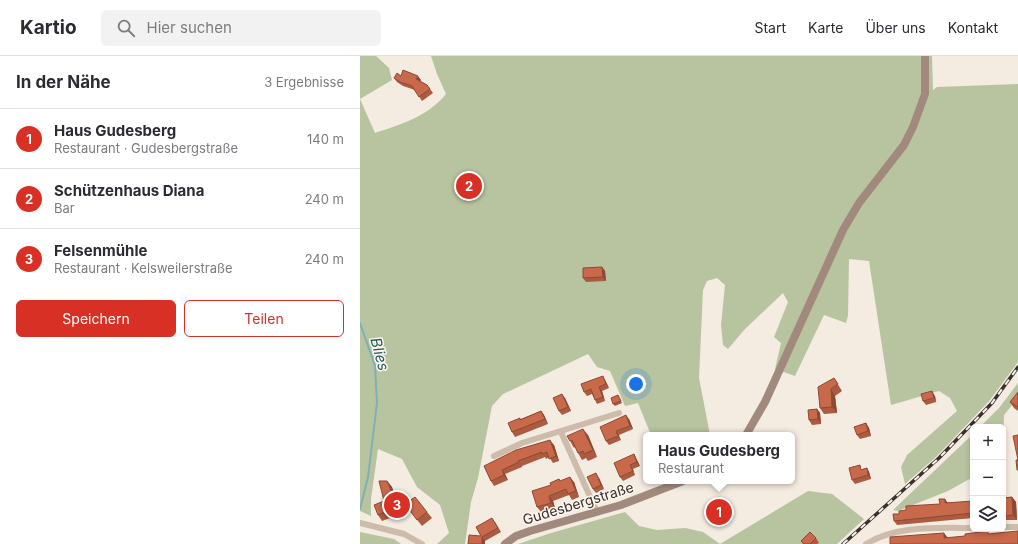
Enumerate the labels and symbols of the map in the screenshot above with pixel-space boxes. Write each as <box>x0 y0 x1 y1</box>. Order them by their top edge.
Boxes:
pin: 2 <box>456 171 482 201</box>
water label: Blies <box>366 335 394 373</box>
your location <box>626 374 646 394</box>
street label: Gudesbergstraße <box>520 478 636 528</box>
pin: 3 <box>384 490 410 520</box>
pin: 1 <box>706 497 732 527</box>

